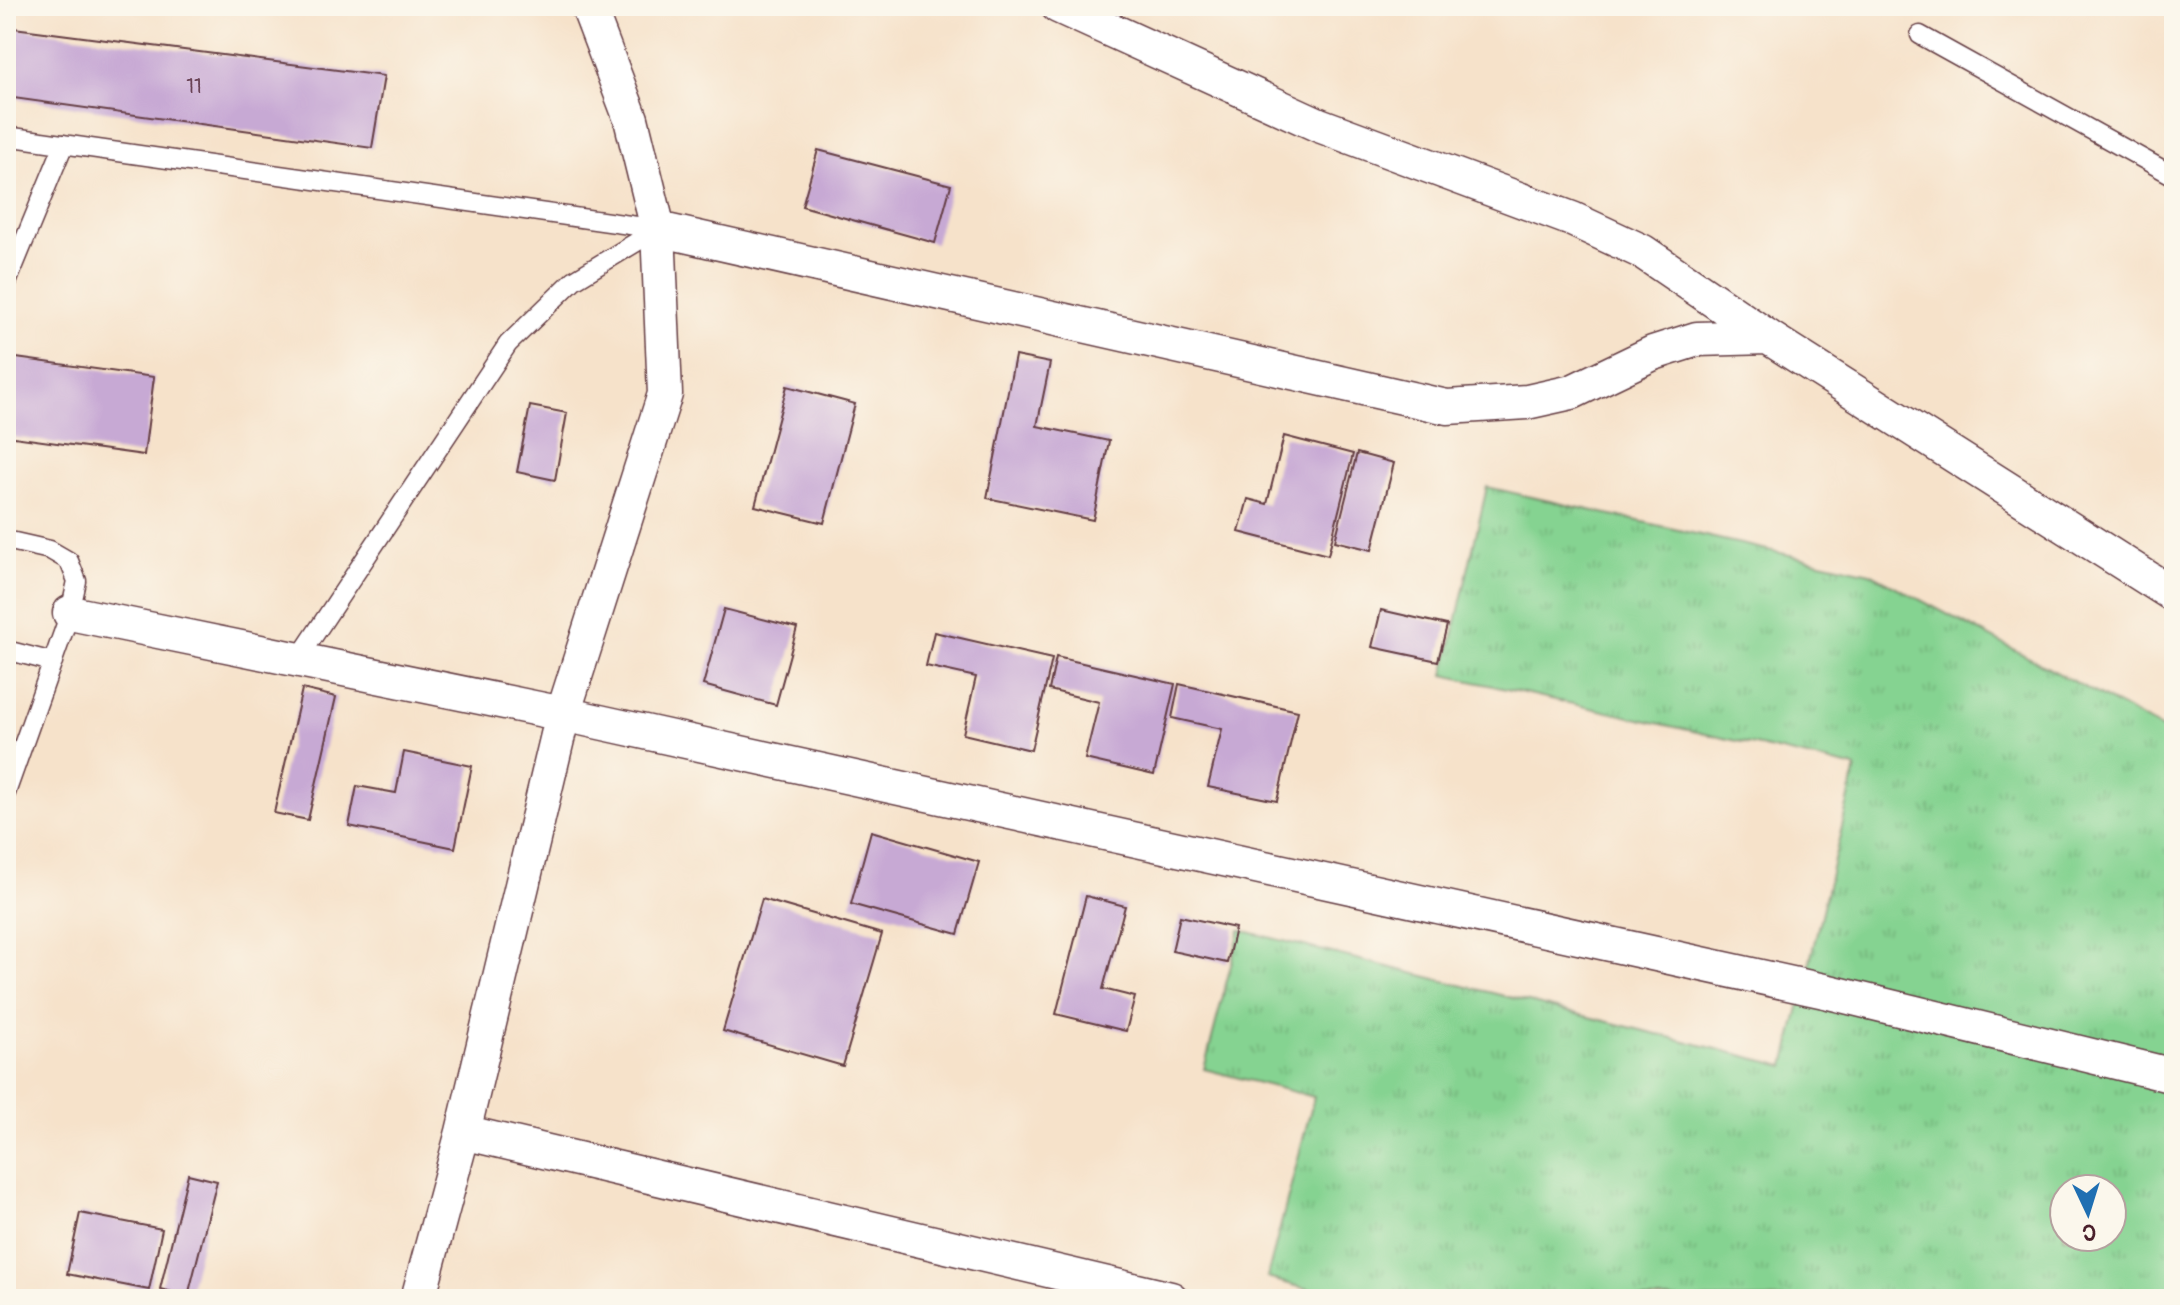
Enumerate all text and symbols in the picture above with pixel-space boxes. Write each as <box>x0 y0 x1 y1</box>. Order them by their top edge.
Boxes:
house number: 11 <box>186 74 202 99</box>
north arrow <box>2048 1173 2128 1253</box>
text: С <box>2081 1218 2097 1246</box>

